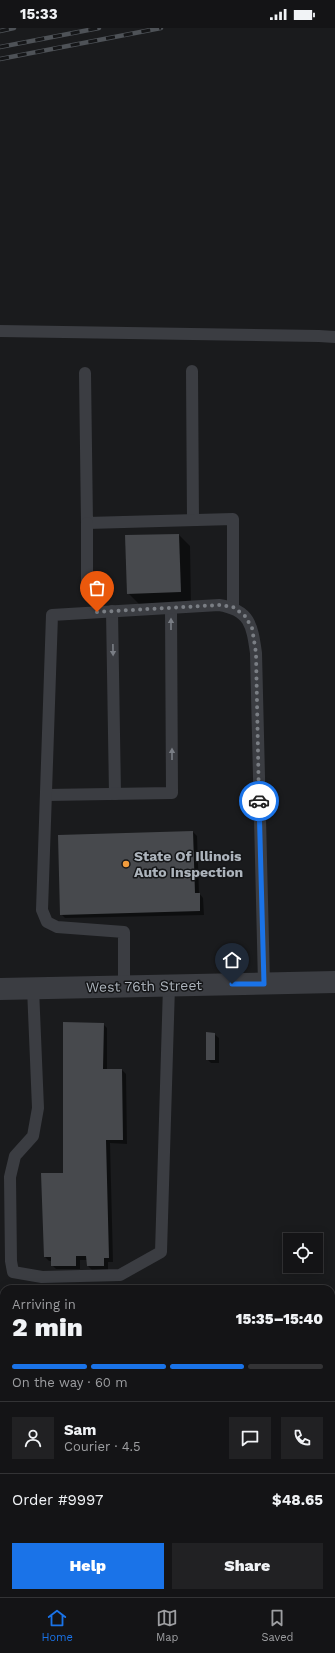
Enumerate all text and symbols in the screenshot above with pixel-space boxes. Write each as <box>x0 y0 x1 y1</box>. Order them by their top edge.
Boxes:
text: 15:33 <box>20 5 58 23</box>
pin <box>80 571 114 612</box>
icon: bag <box>86 577 108 599</box>
one-way arrow <box>168 617 174 630</box>
one-way arrow <box>110 644 116 657</box>
one-way arrow <box>169 747 175 760</box>
courier <box>239 781 279 821</box>
icon: car <box>248 790 270 812</box>
place label: State Of Illinois Auto Inspection <box>134 848 243 880</box>
marker: State Of Illinois Auto Inspection <box>121 859 131 869</box>
pin <box>215 943 249 984</box>
icon: home <box>221 949 243 971</box>
street label: West 76th Street <box>86 977 202 995</box>
map controls <box>283 1233 323 1273</box>
button: locate <box>283 1233 323 1273</box>
text: Arriving in <box>12 1297 76 1312</box>
text: 15:35–15:40 <box>236 1310 323 1328</box>
text: 2 min <box>12 1312 83 1342</box>
text: On the way · 60 m <box>12 1375 128 1390</box>
button: person <box>12 1417 54 1459</box>
button: chat <box>229 1417 271 1459</box>
button: phone <box>281 1417 323 1459</box>
text: Sam <box>64 1421 96 1439</box>
text: Courier · 4.5 <box>64 1439 141 1454</box>
text: Order #9997 <box>12 1491 103 1509</box>
text: $48.65 <box>272 1491 323 1509</box>
button: Help <box>12 1543 164 1589</box>
button: Share <box>172 1543 323 1589</box>
tab: Home <box>42 1607 73 1644</box>
tab: Map <box>156 1607 178 1644</box>
tab: Saved <box>261 1607 293 1644</box>

